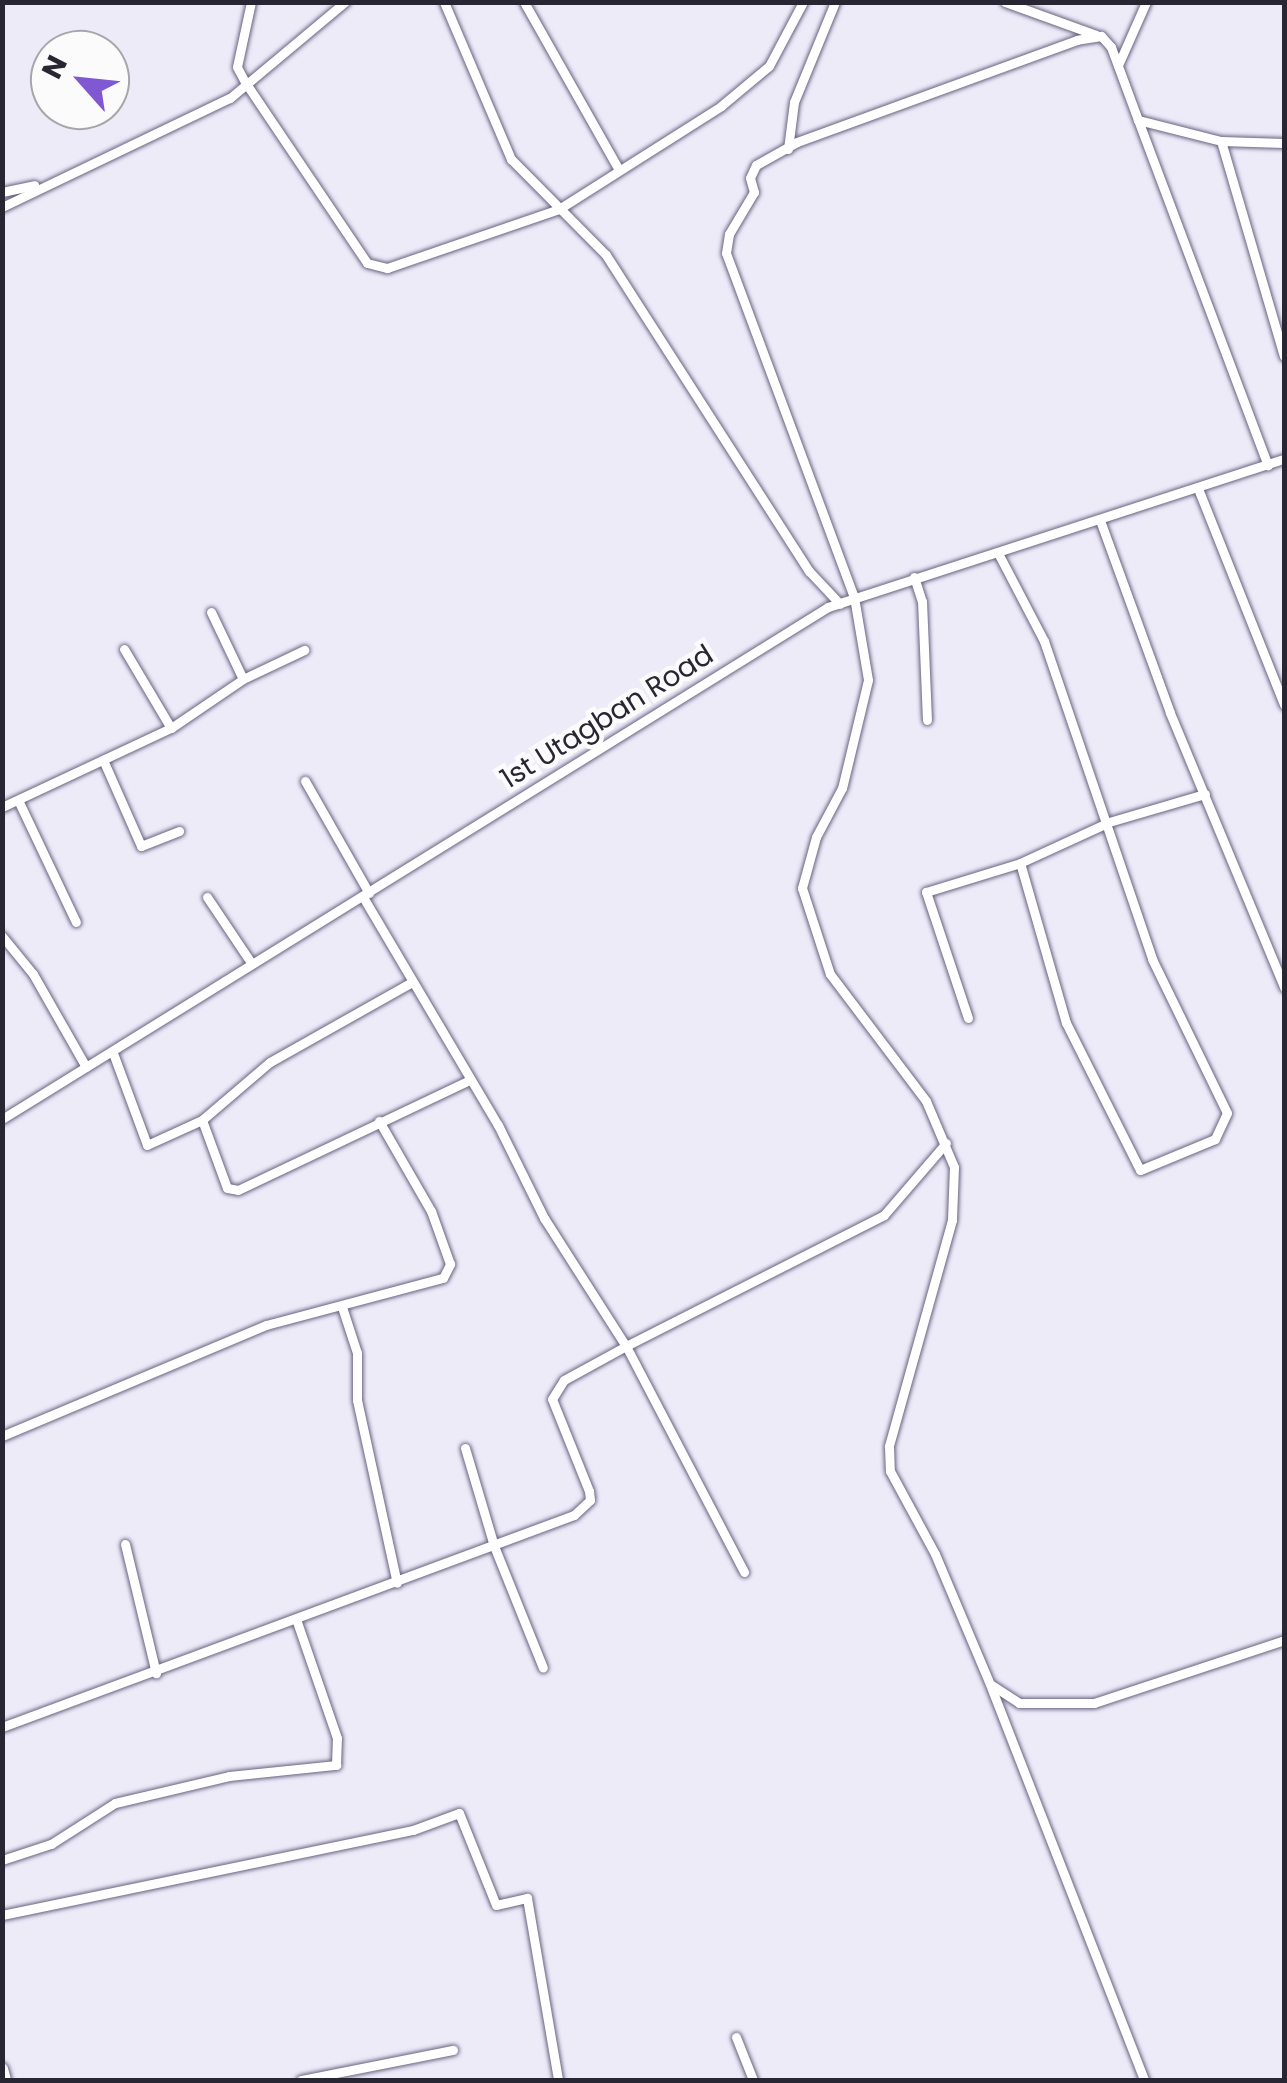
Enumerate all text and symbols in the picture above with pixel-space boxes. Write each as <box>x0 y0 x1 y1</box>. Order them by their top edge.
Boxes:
north arrow <box>30 30 130 130</box>
text: N <box>32 49 77 85</box>
street label: 1st Utagban Road <box>495 638 719 796</box>

